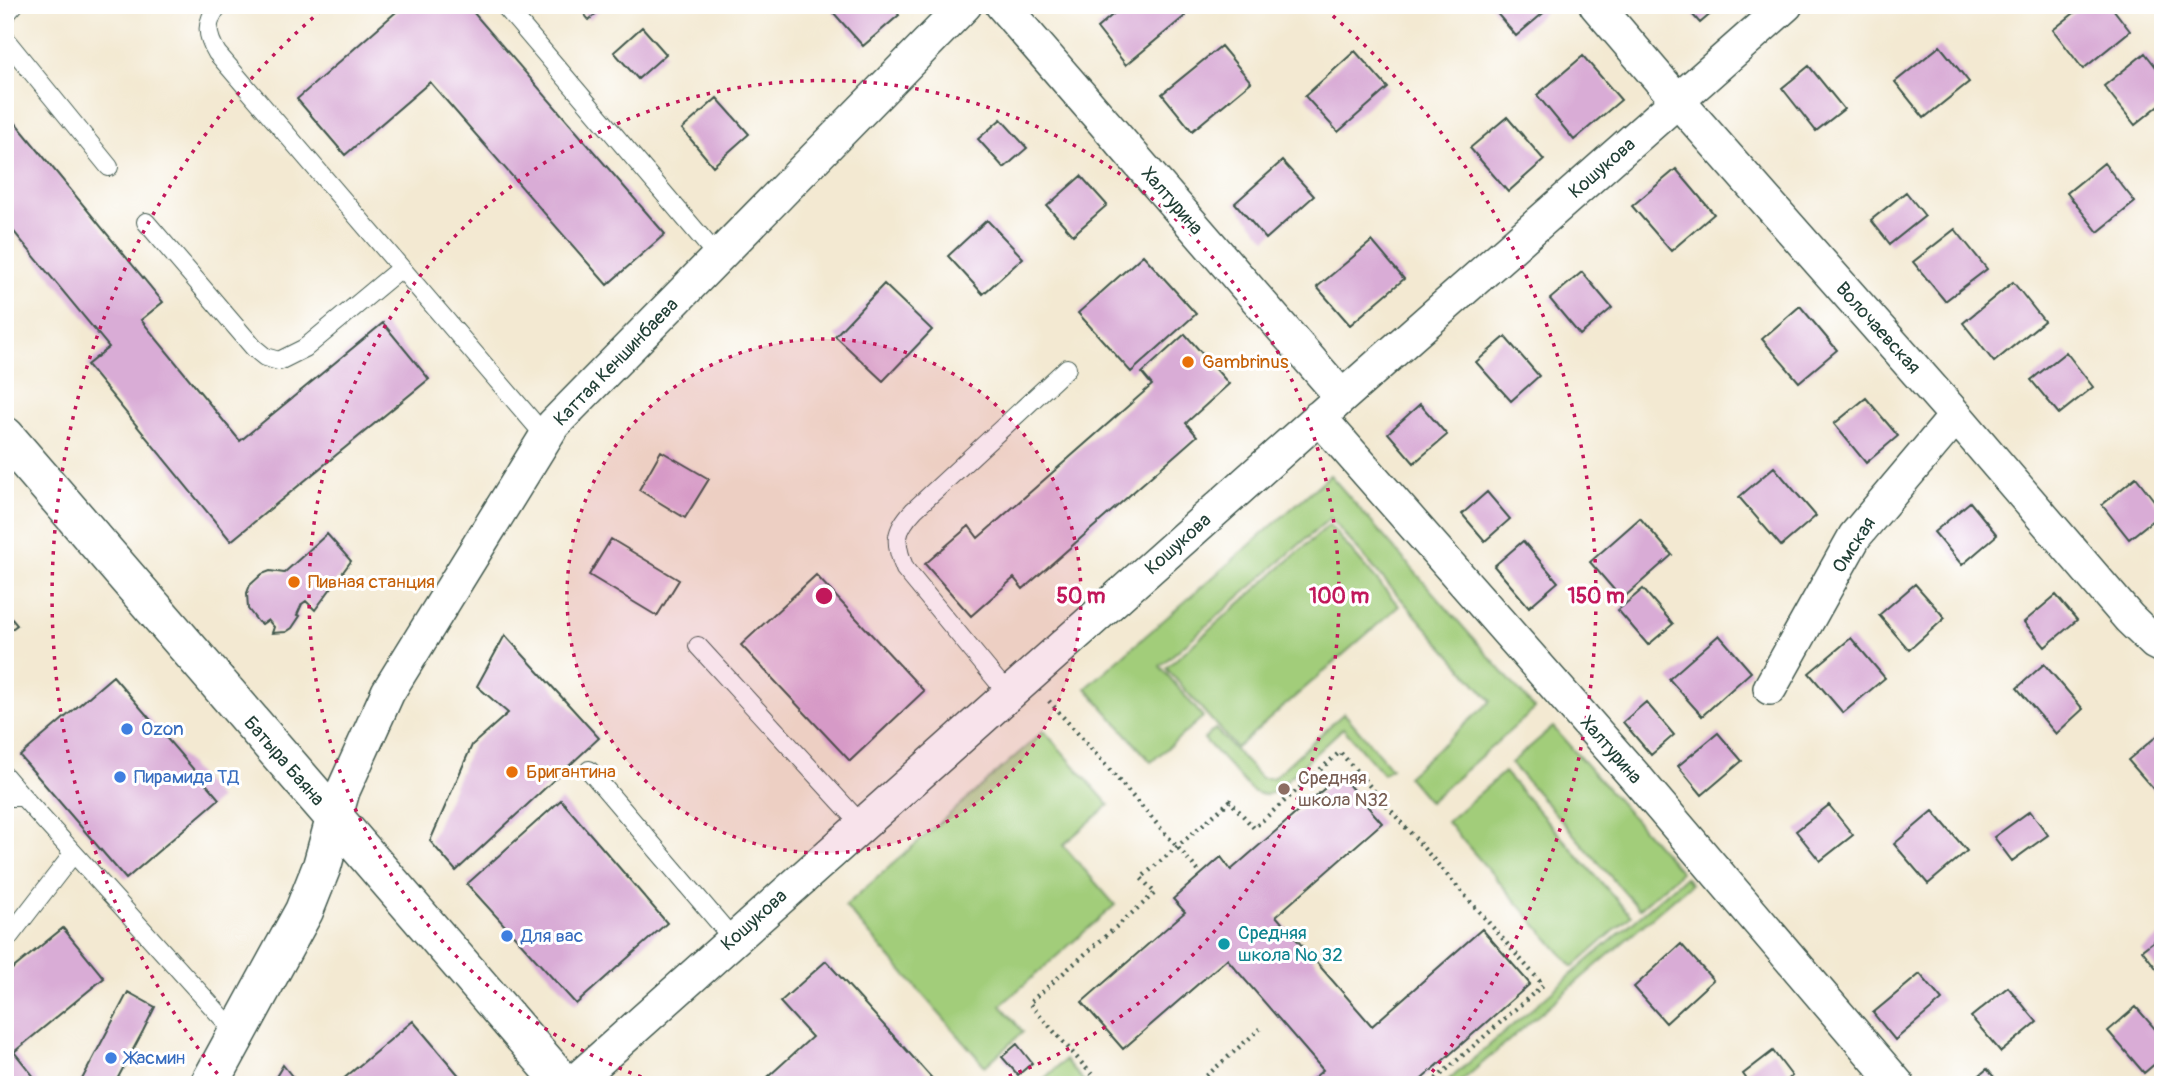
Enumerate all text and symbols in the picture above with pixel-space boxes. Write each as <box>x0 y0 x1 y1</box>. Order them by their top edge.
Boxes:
street label: Кошукова <box>1564 132 1641 204</box>
street label: Халтурина <box>1136 162 1208 240</box>
street label: Волочаевская <box>1830 277 1926 379</box>
street label: Каттая Кеншинбаева <box>549 293 683 431</box>
place label: Gambrinus <box>1202 350 1289 374</box>
marker: Gambrinus <box>1180 354 1196 370</box>
street label: Кошукова <box>1140 508 1216 580</box>
street label: Омская <box>1827 512 1881 577</box>
place label: Пивная станция <box>308 570 435 594</box>
marker: Пивная станция <box>286 574 302 590</box>
text: 50 m <box>1057 583 1106 610</box>
text: 100 m <box>1309 583 1369 610</box>
text: 150 m <box>1567 583 1625 610</box>
centre of rings <box>812 584 836 608</box>
street label: Батыра Баяна <box>238 711 330 811</box>
street label: Халтурина <box>1575 711 1647 789</box>
place label: Ozon <box>141 717 184 741</box>
marker: Ozon <box>119 721 135 737</box>
place label: Бригантина <box>526 760 616 784</box>
marker: Бригантина <box>504 764 520 780</box>
place label: Пирамида ТД <box>134 765 240 789</box>
place label: Средняя школа N32 <box>1298 766 1388 812</box>
marker: Пирамида ТД <box>112 769 128 785</box>
marker: Средняя школа N32 <box>1276 781 1292 797</box>
street label: Кошукова <box>716 884 792 956</box>
place label: Средняя школа № 32 <box>1238 921 1343 967</box>
place label: Для вас <box>520 924 584 948</box>
marker: Для вас <box>499 928 515 944</box>
marker: Средняя школа № 32 <box>1216 936 1232 952</box>
place label: Жасмин <box>122 1046 185 1070</box>
marker: Жасмин <box>103 1050 119 1066</box>

